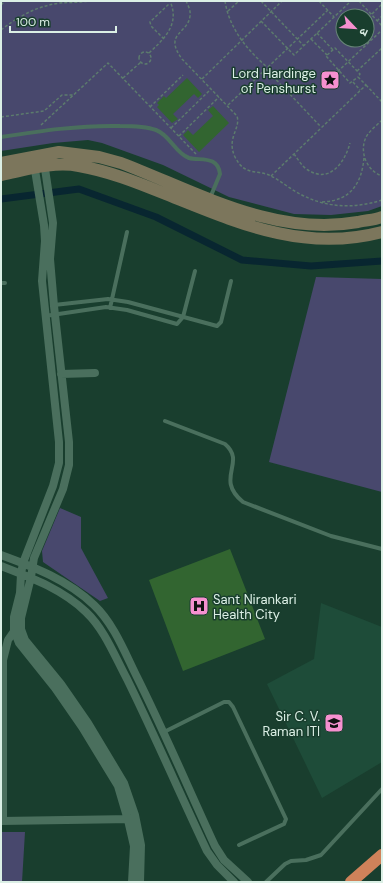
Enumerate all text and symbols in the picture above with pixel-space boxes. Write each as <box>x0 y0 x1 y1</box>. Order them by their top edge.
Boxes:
scale bar <box>10 8 116 34</box>
north arrow <box>335 8 375 48</box>
text: 100 m <box>16 14 50 30</box>
text: उ <box>356 26 372 39</box>
place label: Lord Hardinge of Penshurst <box>232 65 316 97</box>
place icon: Lord Hardinge of Penshurst <box>319 69 341 91</box>
place label: Sant Nirankari Health City <box>213 591 297 623</box>
hospital icon: Sant Nirankari Health City <box>188 595 210 617</box>
place label: Sir C. V. Raman ITI <box>262 708 320 740</box>
school or university icon: Sir C. V. Raman ITI <box>323 712 345 734</box>

